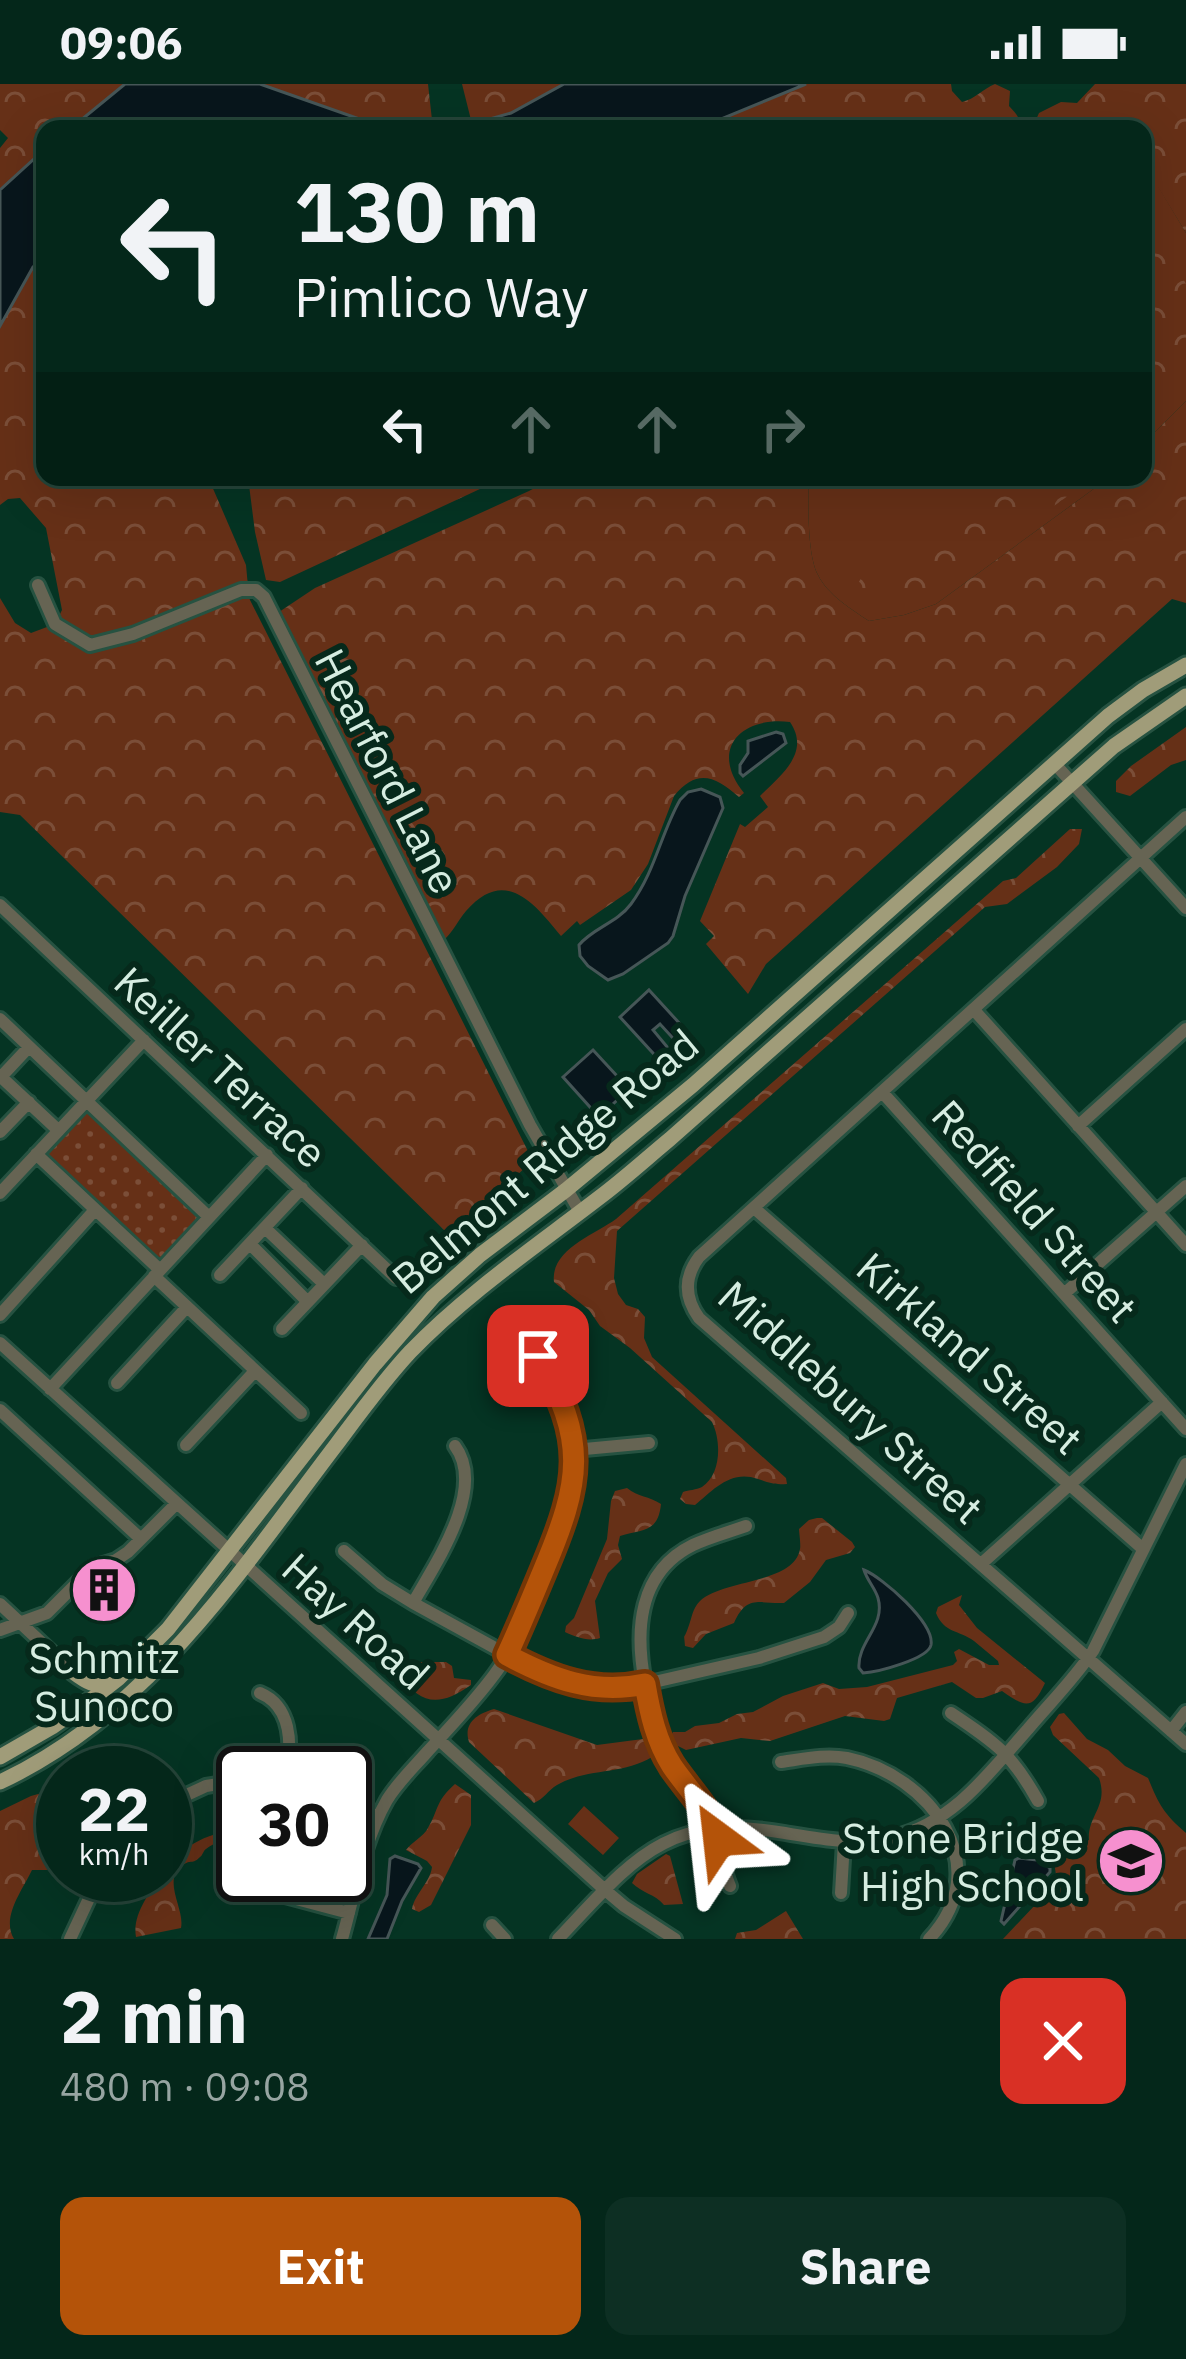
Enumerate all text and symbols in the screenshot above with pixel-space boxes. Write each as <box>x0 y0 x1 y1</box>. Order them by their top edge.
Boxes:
text: 09:06 <box>60 13 183 71</box>
text: 130 m <box>294 156 540 265</box>
icon: left <box>96 168 252 324</box>
text: Pimlico Way <box>294 262 588 332</box>
icon: left <box>372 396 438 462</box>
icon: ahead <box>498 396 564 462</box>
icon: ahead <box>624 396 690 462</box>
icon: right <box>750 396 816 462</box>
street label: Hearford Lane <box>303 639 473 903</box>
street label: Keiller Terrace <box>103 954 339 1180</box>
street label: Belmont Ridge Road <box>380 1017 710 1305</box>
street label: Redfield Street <box>920 1088 1150 1334</box>
street label: Kirkland Street <box>846 1240 1094 1466</box>
street label: Middlebury Street <box>707 1269 995 1535</box>
pin <box>487 1305 589 1407</box>
icon: arrive <box>505 1323 571 1389</box>
street label: Hay Road <box>271 1541 441 1701</box>
building icon: Schmitz Sunoco <box>69 1555 139 1625</box>
place label: Schmitz Sunoco <box>29 1630 179 1733</box>
speed limit sign: 30 <box>216 1746 372 1902</box>
text: 22 <box>78 1769 150 1848</box>
position arrow <box>656 1776 782 1902</box>
place label: Stone Bridge High School <box>842 1810 1084 1913</box>
school or university icon: Stone Bridge High School <box>1096 1826 1166 1896</box>
text: km/h <box>79 1834 149 1873</box>
text: 2 min <box>60 1969 248 2063</box>
button: close <box>1000 1978 1126 2104</box>
text: 480 m · 09:08 <box>60 2061 310 2112</box>
button: Exit <box>60 2197 581 2335</box>
button: Share <box>605 2197 1126 2335</box>

